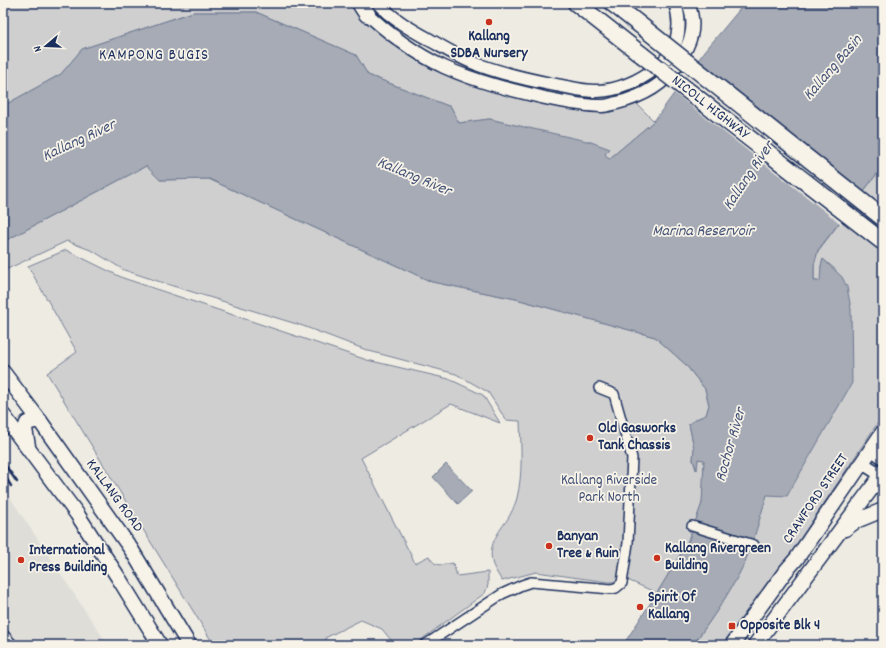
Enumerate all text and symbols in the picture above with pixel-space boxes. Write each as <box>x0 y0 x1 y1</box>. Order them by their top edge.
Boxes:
marker: Kallang SDBA Nursery <box>484 17 494 27</box>
north arrow <box>26 26 66 66</box>
place label: Kallang SDBA Nursery <box>450 26 528 65</box>
water label: Kallang Basin <box>798 30 868 106</box>
text: N <box>30 43 47 54</box>
district label: KAMPONG BUGIS <box>99 44 209 67</box>
street label: NICOLL HIGHWAY <box>666 70 754 146</box>
water label: Kallang River <box>39 113 121 168</box>
water label: Kallang River <box>718 135 782 215</box>
water label: Kallang River <box>373 151 456 204</box>
water label: Marina Reservoir <box>652 220 756 243</box>
water label: Rochor River <box>710 403 753 485</box>
place label: Old Gasworks Tank Chassis <box>598 418 676 457</box>
marker: Old Gasworks Tank Chassis <box>585 433 595 443</box>
street label: CRAWFORD STREET <box>778 449 854 549</box>
street label: KALLANG ROAD <box>80 455 148 537</box>
park label: Kallang Riverside Park North <box>561 470 658 509</box>
place label: Banyan Tree & Ruin <box>557 526 619 565</box>
place label: Kallang Rivergreen Building <box>665 538 771 577</box>
place label: International Press Building <box>29 540 108 579</box>
marker: Banyan Tree & Ruin <box>544 541 554 551</box>
marker: Kallang Rivergreen Building <box>652 553 662 563</box>
marker: International Press Building <box>16 555 26 565</box>
place label: Spirit Of Kallang <box>648 587 696 626</box>
marker: Spirit Of Kallang <box>635 602 645 612</box>
place label: Opposite Blk 4 <box>740 615 820 637</box>
marker: Opposite Blk 4 <box>727 621 737 631</box>

